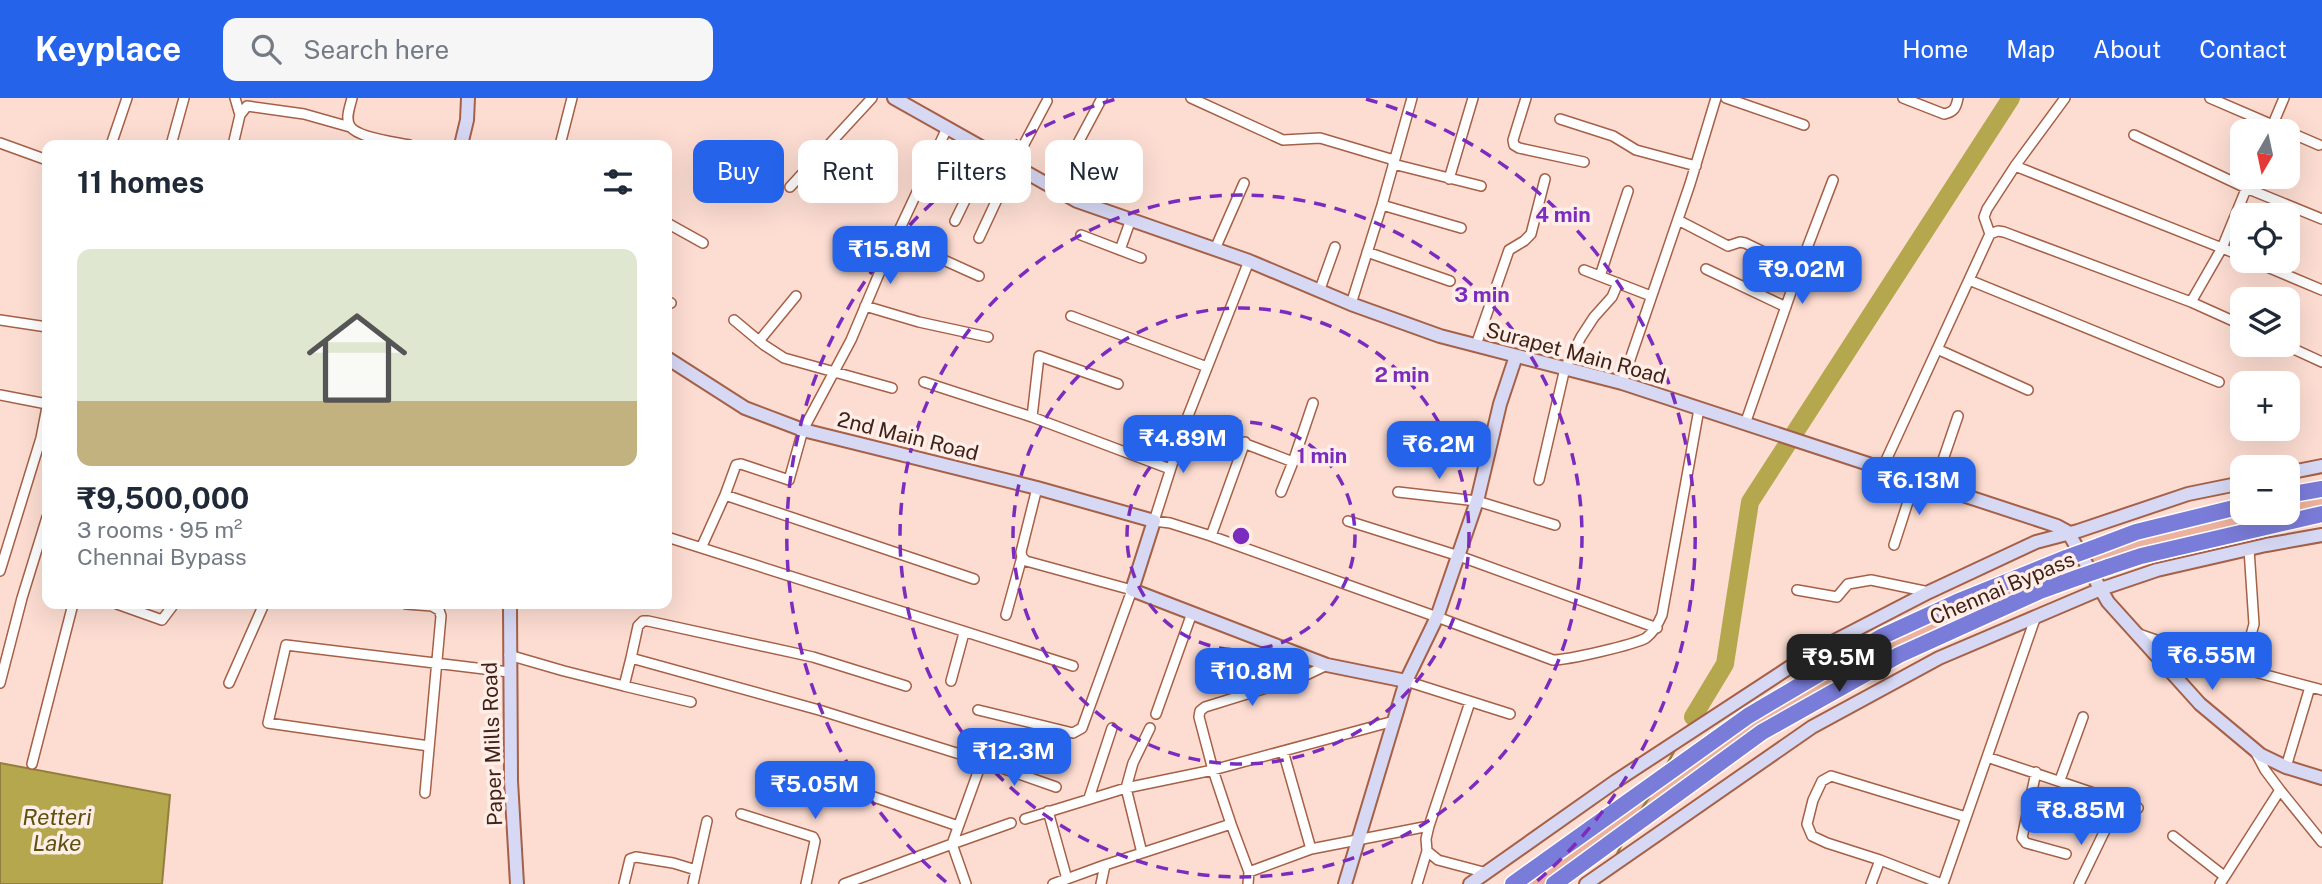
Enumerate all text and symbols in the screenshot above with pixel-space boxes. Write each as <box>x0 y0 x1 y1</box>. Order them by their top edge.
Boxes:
search box <box>223 18 713 81</box>
text: Keyplace <box>35 30 181 68</box>
icon: search <box>247 30 285 68</box>
text: Search here <box>303 34 449 65</box>
text: Home <box>1902 35 1968 63</box>
text: Map <box>2006 35 2055 63</box>
text: About <box>2093 35 2161 63</box>
text: Contact <box>2199 35 2287 63</box>
north arrow <box>2230 119 2300 189</box>
map controls <box>2230 119 2300 525</box>
chip: Buy <box>693 140 784 203</box>
chip: Rent <box>798 140 898 203</box>
chip: Filters <box>912 140 1031 203</box>
chip: New <box>1045 140 1143 203</box>
icon: filters <box>599 163 637 201</box>
text: 11 homes <box>77 164 204 200</box>
text: 4 min <box>1535 202 1591 227</box>
button: locate <box>2230 203 2300 273</box>
pin: ₹15.8M <box>833 226 947 286</box>
text: ₹15.8M <box>849 235 931 262</box>
pin: ₹9.02M <box>1745 246 1859 306</box>
text: ₹9.02M <box>1759 255 1845 282</box>
text: 3 min <box>1454 282 1510 307</box>
button: layers <box>2230 287 2300 357</box>
icon: home <box>294 295 420 421</box>
street label: Surapet Main Road <box>1483 317 1669 389</box>
text: 2 min <box>1374 362 1430 387</box>
button: + <box>2230 371 2300 441</box>
street label: 2nd Main Road <box>835 406 981 466</box>
pin: ₹4.89M <box>1126 416 1240 475</box>
pin: ₹6.2M <box>1390 422 1488 481</box>
text: ₹4.89M <box>1139 424 1227 451</box>
text: ₹6.2M <box>1403 430 1475 457</box>
text: 1 min <box>1297 443 1347 468</box>
button: − <box>2230 455 2300 525</box>
pin: ₹6.13M <box>1862 458 1976 517</box>
text: ₹6.13M <box>1878 466 1960 493</box>
text: ₹9,500,000 <box>77 480 249 516</box>
text: 3 rooms · 95 m² <box>77 516 243 543</box>
centre of rings <box>1229 524 1253 548</box>
text: Chennai Bypass <box>77 543 247 570</box>
street label: Chennai Bypass <box>1926 546 2078 630</box>
pin: ₹6.55M <box>2155 632 2269 692</box>
pin: ₹9.5M <box>1790 634 1888 694</box>
text: ₹6.55M <box>2168 641 2256 668</box>
text: ₹9.5M <box>1803 643 1875 670</box>
pin: ₹10.8M <box>1195 648 1309 708</box>
text: ₹10.8M <box>1211 657 1293 684</box>
street label: Paper Mills Road <box>477 662 507 826</box>
pin: ₹12.3M <box>957 728 1071 788</box>
text: ₹12.3M <box>973 737 1055 764</box>
pin: ₹5.05M <box>758 762 872 821</box>
text: ₹5.05M <box>771 770 859 797</box>
pin: ₹8.85M <box>2024 788 2138 847</box>
text: ₹8.85M <box>2037 796 2125 823</box>
water label: Retteri Lake <box>22 803 92 856</box>

